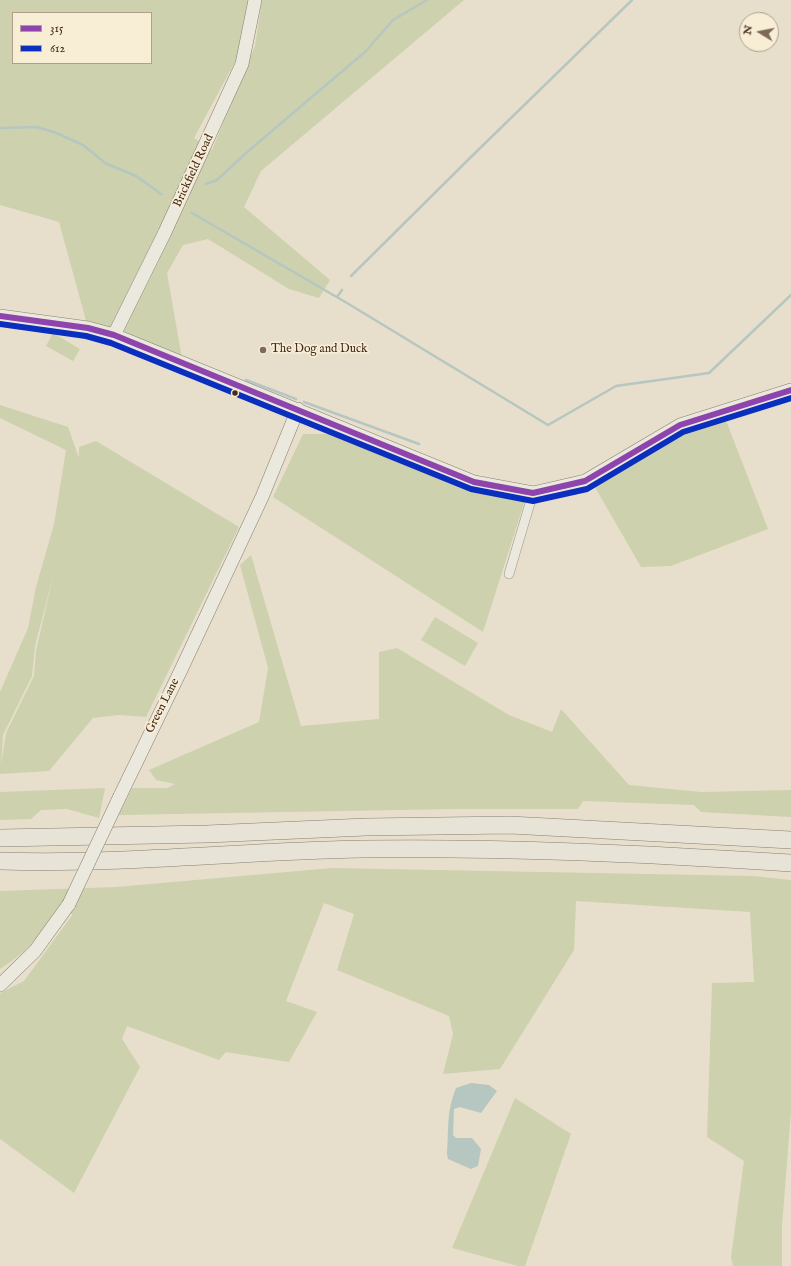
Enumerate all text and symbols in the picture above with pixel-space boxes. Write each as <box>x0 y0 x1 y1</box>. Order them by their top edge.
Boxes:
legend <box>12 12 152 64</box>
north arrow <box>739 12 779 52</box>
text: 315 <box>50 21 63 36</box>
text: N <box>740 24 756 36</box>
text: 612 <box>50 41 65 56</box>
street label: Brickfield Road <box>171 132 217 210</box>
place label: The Dog and Duck <box>271 343 368 357</box>
marker: The Dog and Duck <box>258 345 268 355</box>
unlabelled marker <box>230 388 240 398</box>
street label: Green Lane <box>143 676 183 736</box>

